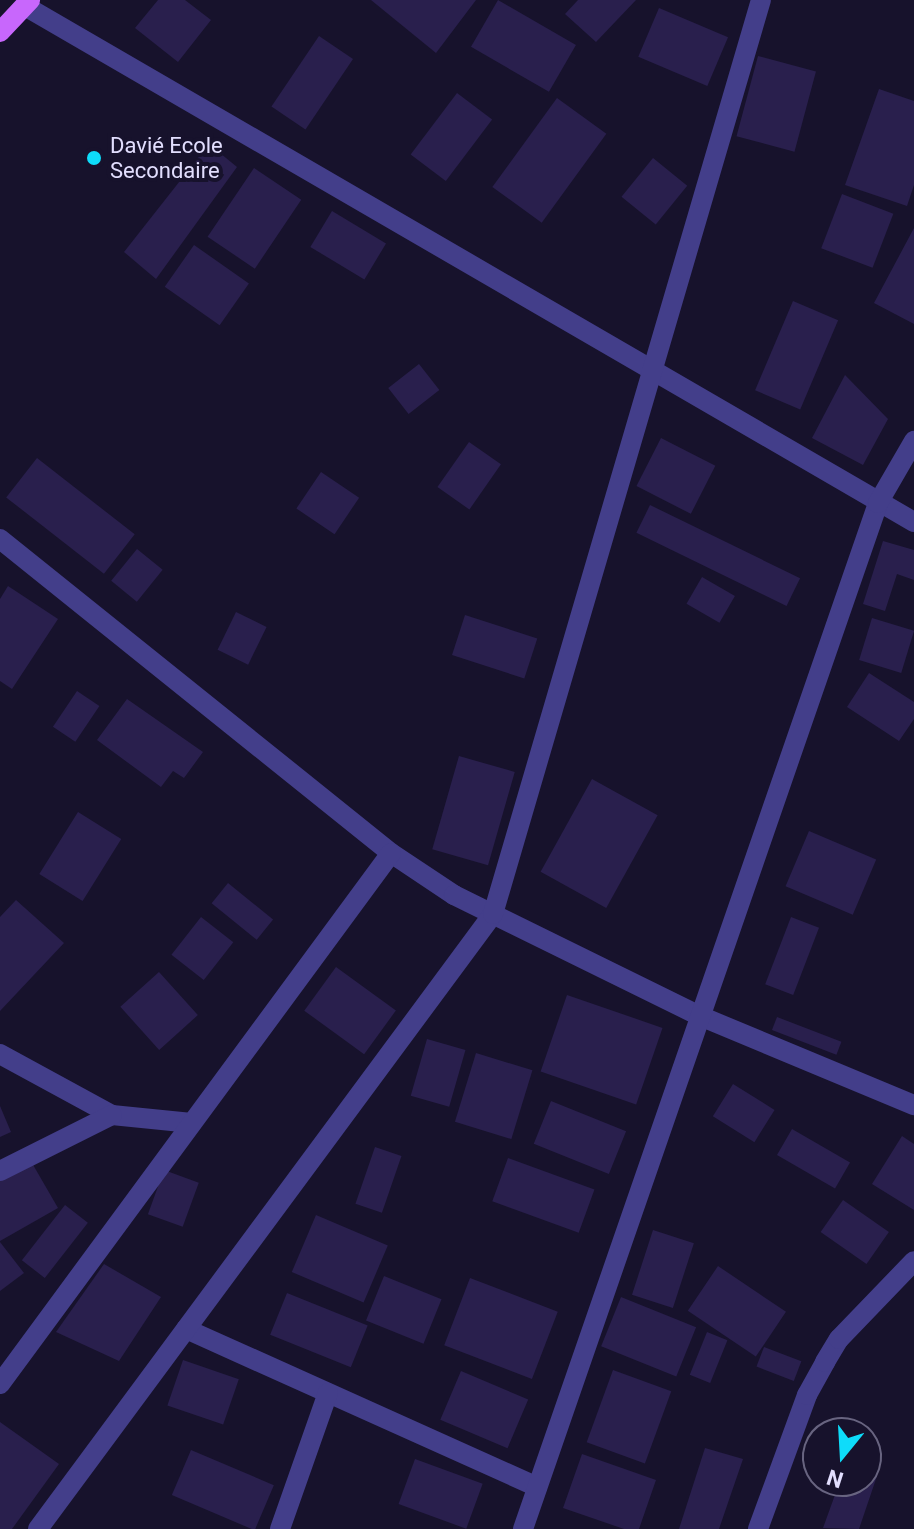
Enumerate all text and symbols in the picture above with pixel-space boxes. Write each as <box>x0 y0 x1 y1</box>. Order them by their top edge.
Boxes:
place label: Davié Ecole Secondaire <box>110 132 223 184</box>
marker: Davié Ecole Secondaire <box>85 149 103 167</box>
north arrow <box>802 1417 882 1497</box>
text: N <box>824 1464 846 1493</box>

